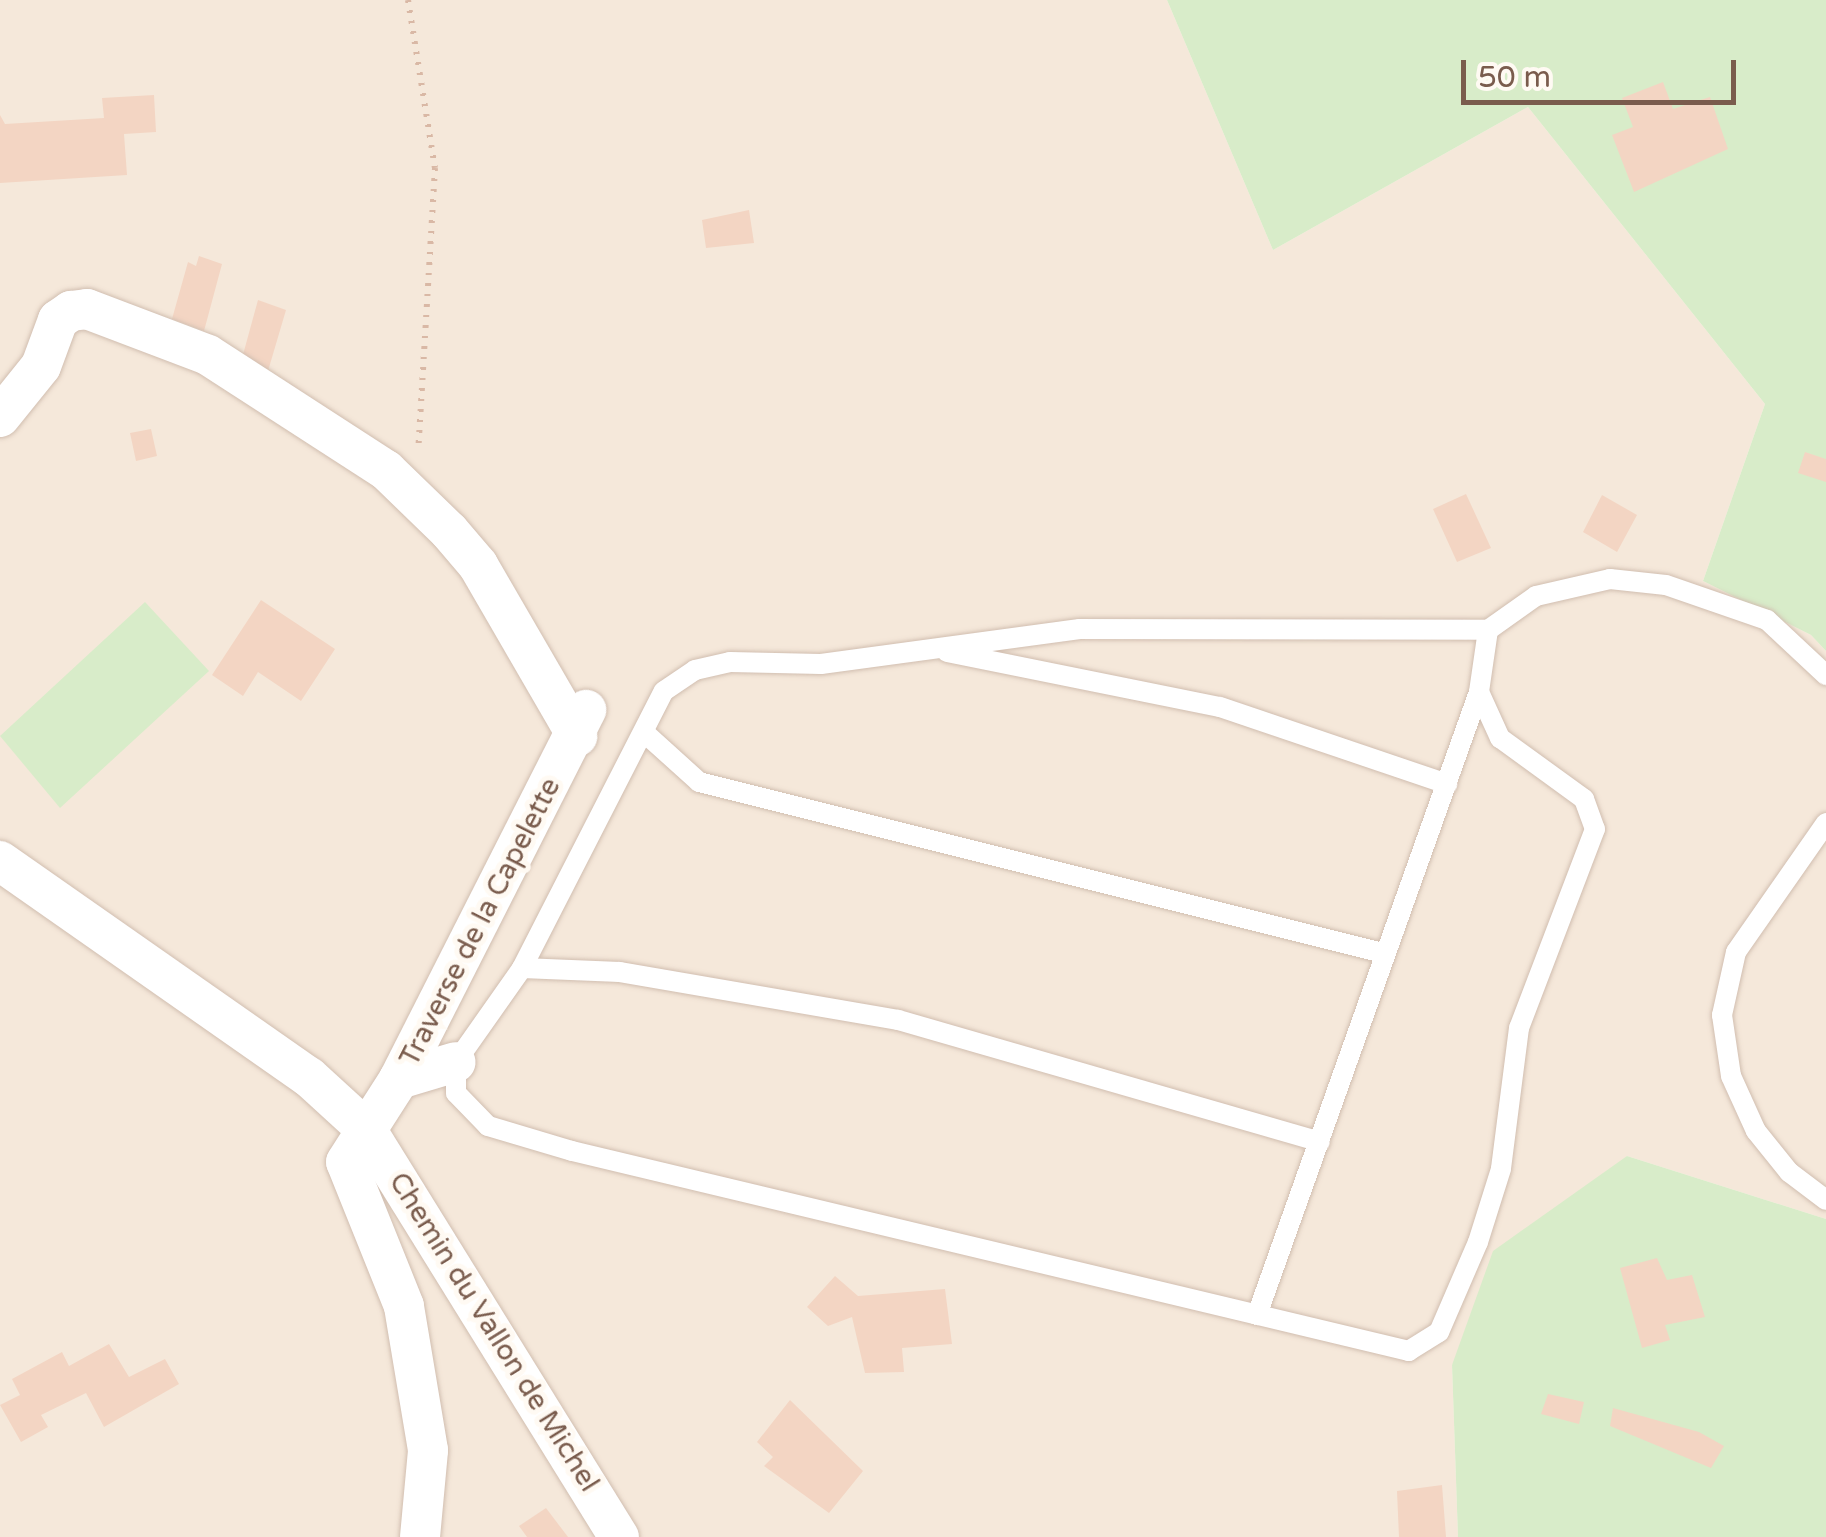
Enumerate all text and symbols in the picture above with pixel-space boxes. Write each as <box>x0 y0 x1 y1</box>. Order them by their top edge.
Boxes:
scale bar <box>1466 40 1741 102</box>
text: 50 m <box>1478 59 1551 96</box>
street label: Traverse de la Capelette <box>393 772 567 1072</box>
street label: Chemin du Vallon de Michel <box>382 1166 606 1498</box>

